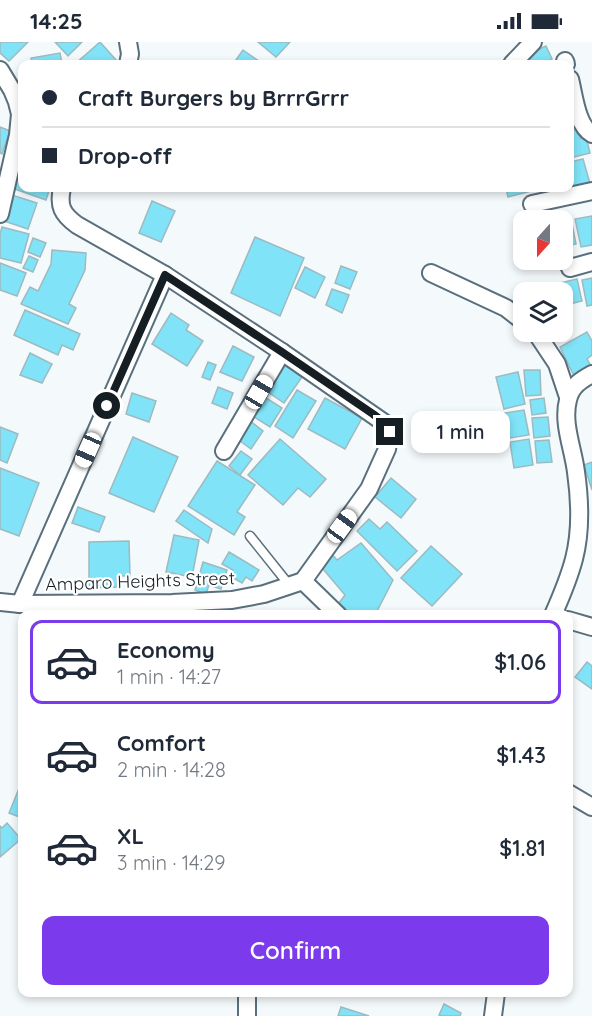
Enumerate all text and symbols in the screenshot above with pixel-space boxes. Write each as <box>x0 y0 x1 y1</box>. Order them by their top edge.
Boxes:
text: 14:25 <box>30 7 83 35</box>
text: Craft Burgers by BrrrGrrr <box>78 84 349 112</box>
text: Drop-off <box>78 142 172 170</box>
north arrow <box>513 210 573 270</box>
map controls <box>513 210 573 342</box>
button: layers <box>513 282 573 342</box>
car <box>242 372 276 412</box>
route start <box>93 392 120 419</box>
callout: 1 min <box>411 411 510 453</box>
route end <box>376 418 403 445</box>
text: 1 min <box>437 419 484 444</box>
car <box>72 430 104 470</box>
car <box>324 506 360 546</box>
street label: Amparo Heights Street <box>45 566 235 596</box>
icon: car <box>45 635 99 689</box>
text: Economy <box>117 636 215 664</box>
text: $1.06 <box>494 648 546 676</box>
text: 1 min · 14:27 <box>117 664 221 689</box>
icon: car <box>45 728 99 782</box>
text: Comfort <box>117 729 206 757</box>
text: $1.43 <box>496 741 546 769</box>
text: 2 min · 14:28 <box>117 757 226 782</box>
icon: car <box>45 821 99 875</box>
text: XL <box>117 822 144 850</box>
text: $1.81 <box>499 834 546 862</box>
text: 3 min · 14:29 <box>117 850 225 875</box>
button: Confirm <box>42 916 549 985</box>

